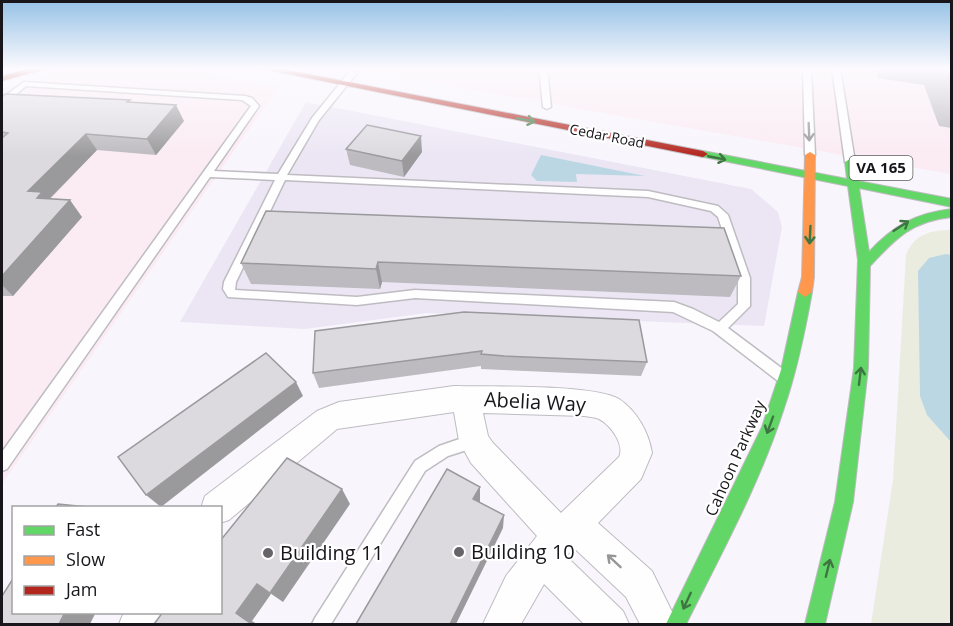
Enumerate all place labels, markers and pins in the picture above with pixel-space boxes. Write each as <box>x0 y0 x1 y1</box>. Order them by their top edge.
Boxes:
place label: Building 10 <box>471 538 575 565</box>
place label: Building 11 <box>280 539 384 566</box>
marker: Building 10 <box>452 545 466 559</box>
marker: Building 11 <box>261 546 275 560</box>

